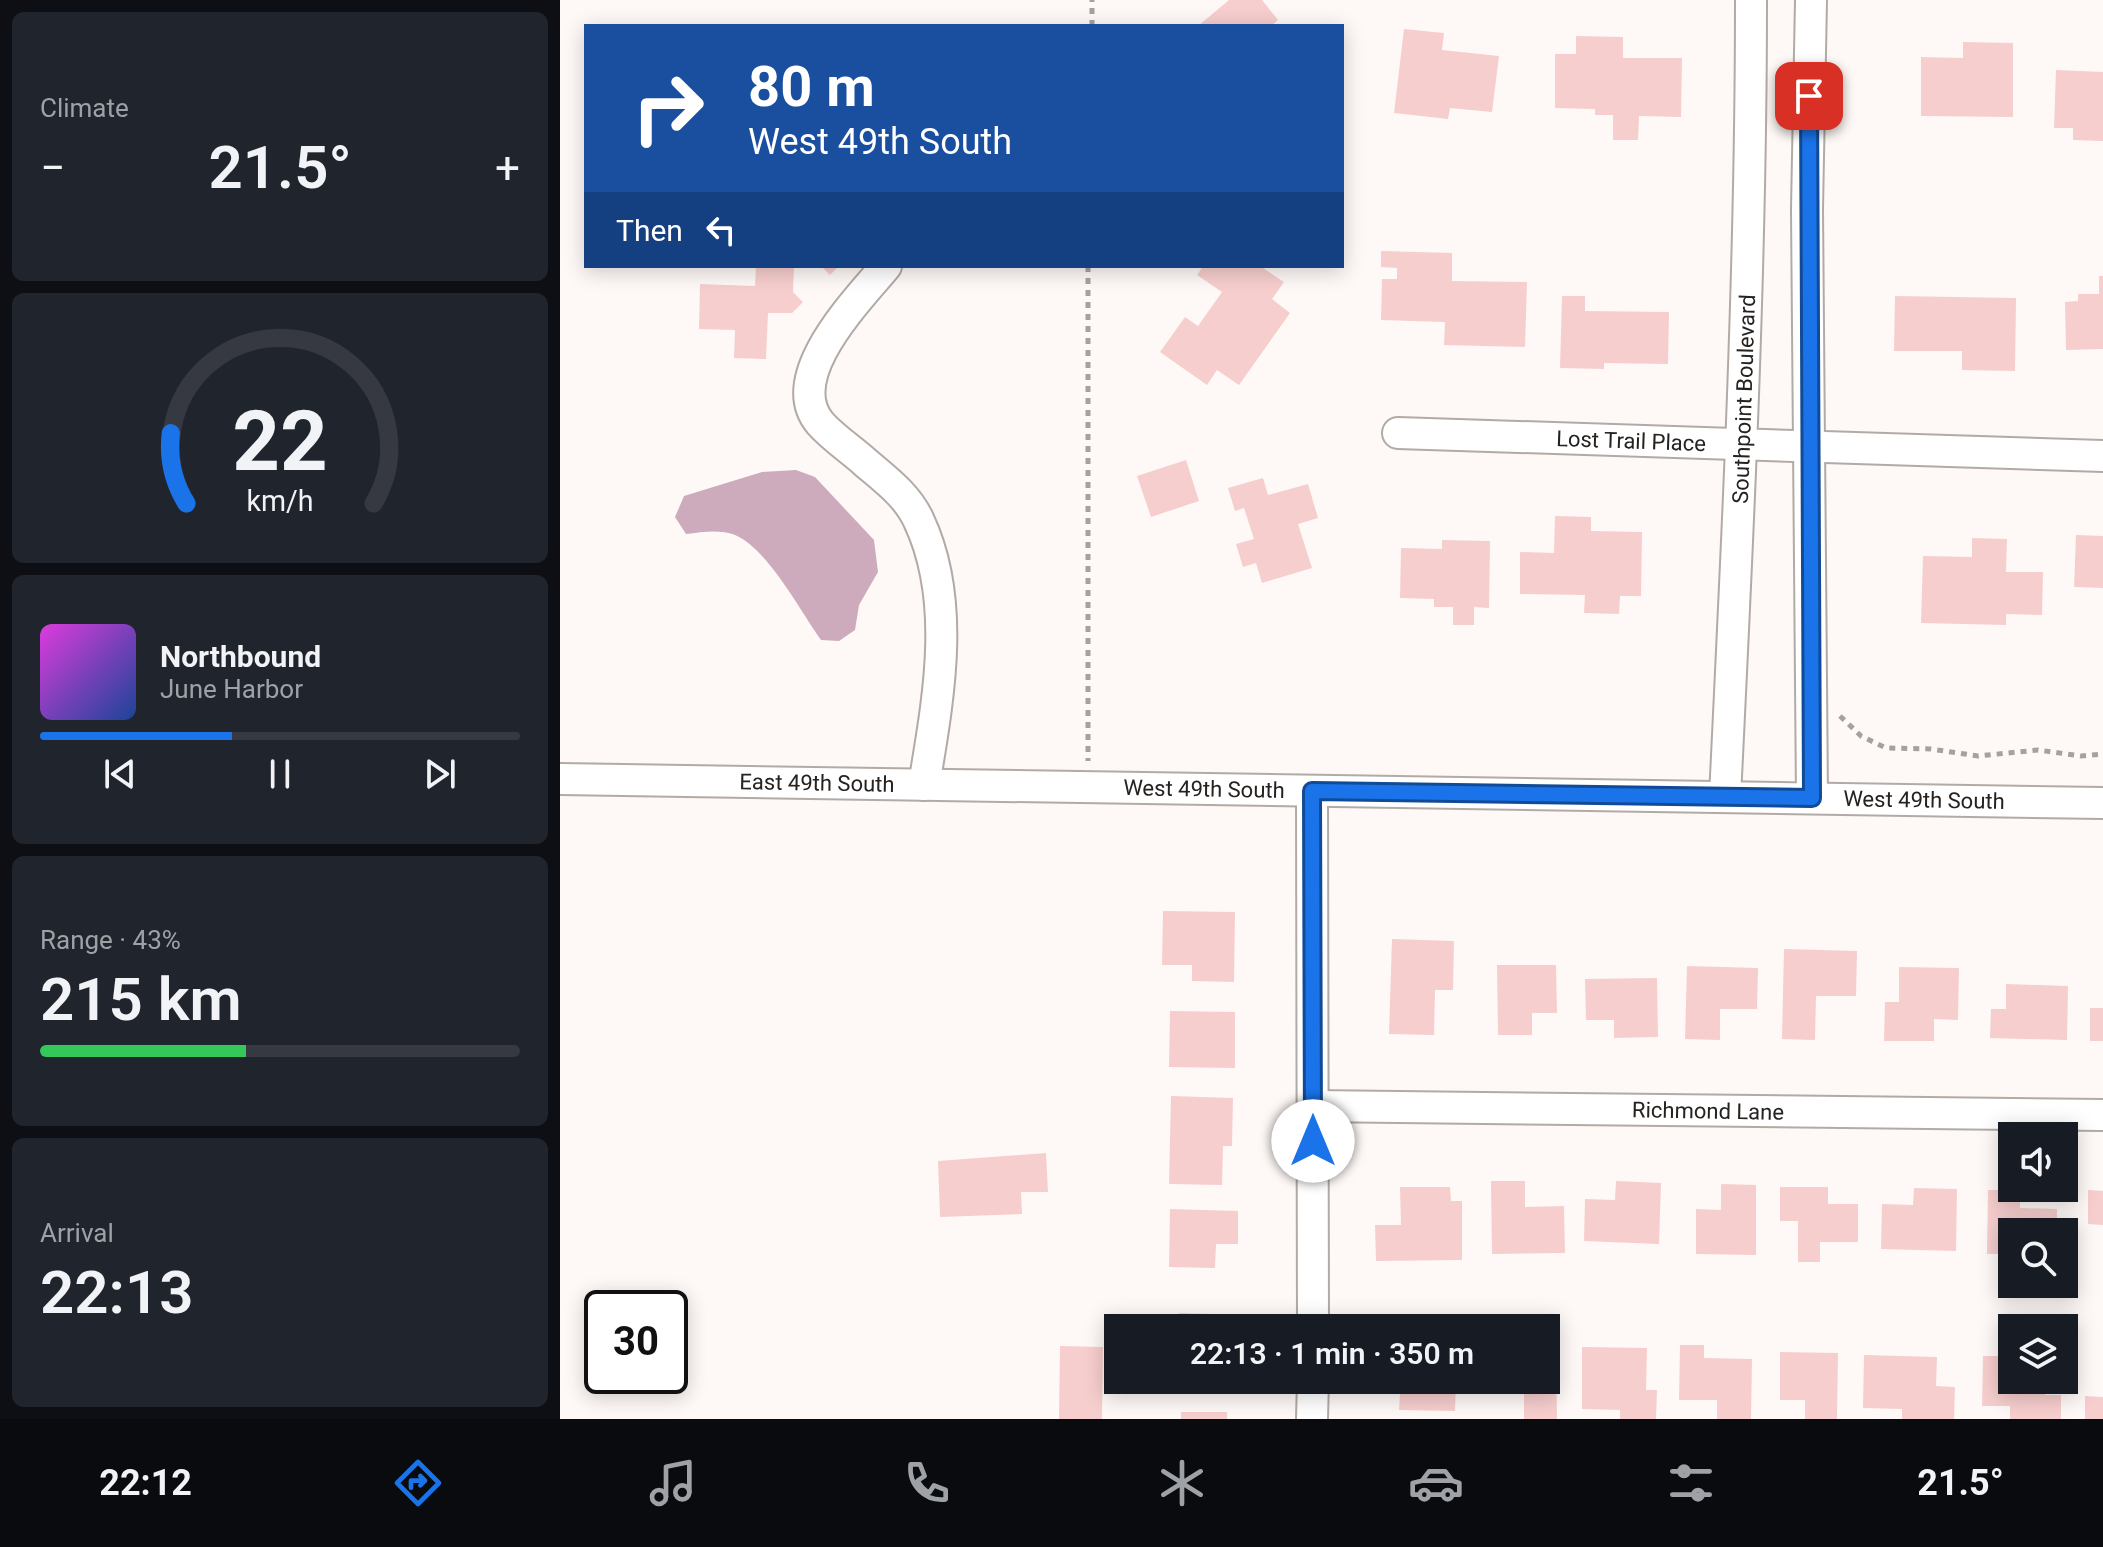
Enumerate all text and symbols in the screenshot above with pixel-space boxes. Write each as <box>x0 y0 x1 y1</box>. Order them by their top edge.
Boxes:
text: 80 m <box>748 54 875 120</box>
icon: right <box>616 56 720 160</box>
pin <box>1775 62 1843 130</box>
icon: arrive <box>1787 74 1831 118</box>
text: Climate <box>40 93 129 123</box>
text: West 49th South <box>748 121 1012 163</box>
text: 21.5° <box>209 132 352 203</box>
text: − <box>40 142 65 194</box>
text: + <box>495 142 520 194</box>
icon: left <box>699 208 743 252</box>
text: Then <box>616 213 683 248</box>
street label: Southpoint Boulevard <box>1728 294 1760 504</box>
text: 22 <box>232 393 328 490</box>
street label: Lost Trail Place <box>1556 426 1706 456</box>
text: km/h <box>246 484 314 518</box>
text: Northbound <box>160 639 321 674</box>
text: June Harbor <box>160 674 303 704</box>
icon: previous <box>98 752 142 796</box>
icon: pause <box>258 752 302 796</box>
icon: next <box>418 752 462 796</box>
street label: East 49th South <box>739 769 895 797</box>
street label: West 49th South <box>1123 775 1285 803</box>
street label: West 49th South <box>1843 786 2005 814</box>
text: Range · 43% <box>40 925 181 955</box>
text: 215 km <box>40 964 242 1035</box>
street label: Richmond Lane <box>1632 1097 1784 1125</box>
position arrow <box>1271 1099 1355 1183</box>
map controls <box>1998 1122 2078 1394</box>
button: sound <box>1998 1122 2078 1202</box>
text: Arrival <box>40 1218 114 1248</box>
button: search <box>1998 1218 2078 1298</box>
text: 22:13 <box>40 1257 193 1328</box>
speed limit sign: 30 <box>584 1290 688 1394</box>
button: layers <box>1998 1314 2078 1394</box>
text: 22:13 · 1 min · 350 m <box>1190 1336 1474 1371</box>
icon: directions <box>390 1455 446 1511</box>
icon: music <box>645 1455 701 1511</box>
icon: phone <box>899 1455 955 1511</box>
icon: climate <box>1154 1455 1210 1511</box>
icon: car <box>1408 1455 1464 1511</box>
icon: filters <box>1663 1455 1719 1511</box>
text: 22:12 <box>99 1462 192 1504</box>
text: 21.5° <box>1917 1462 2004 1504</box>

